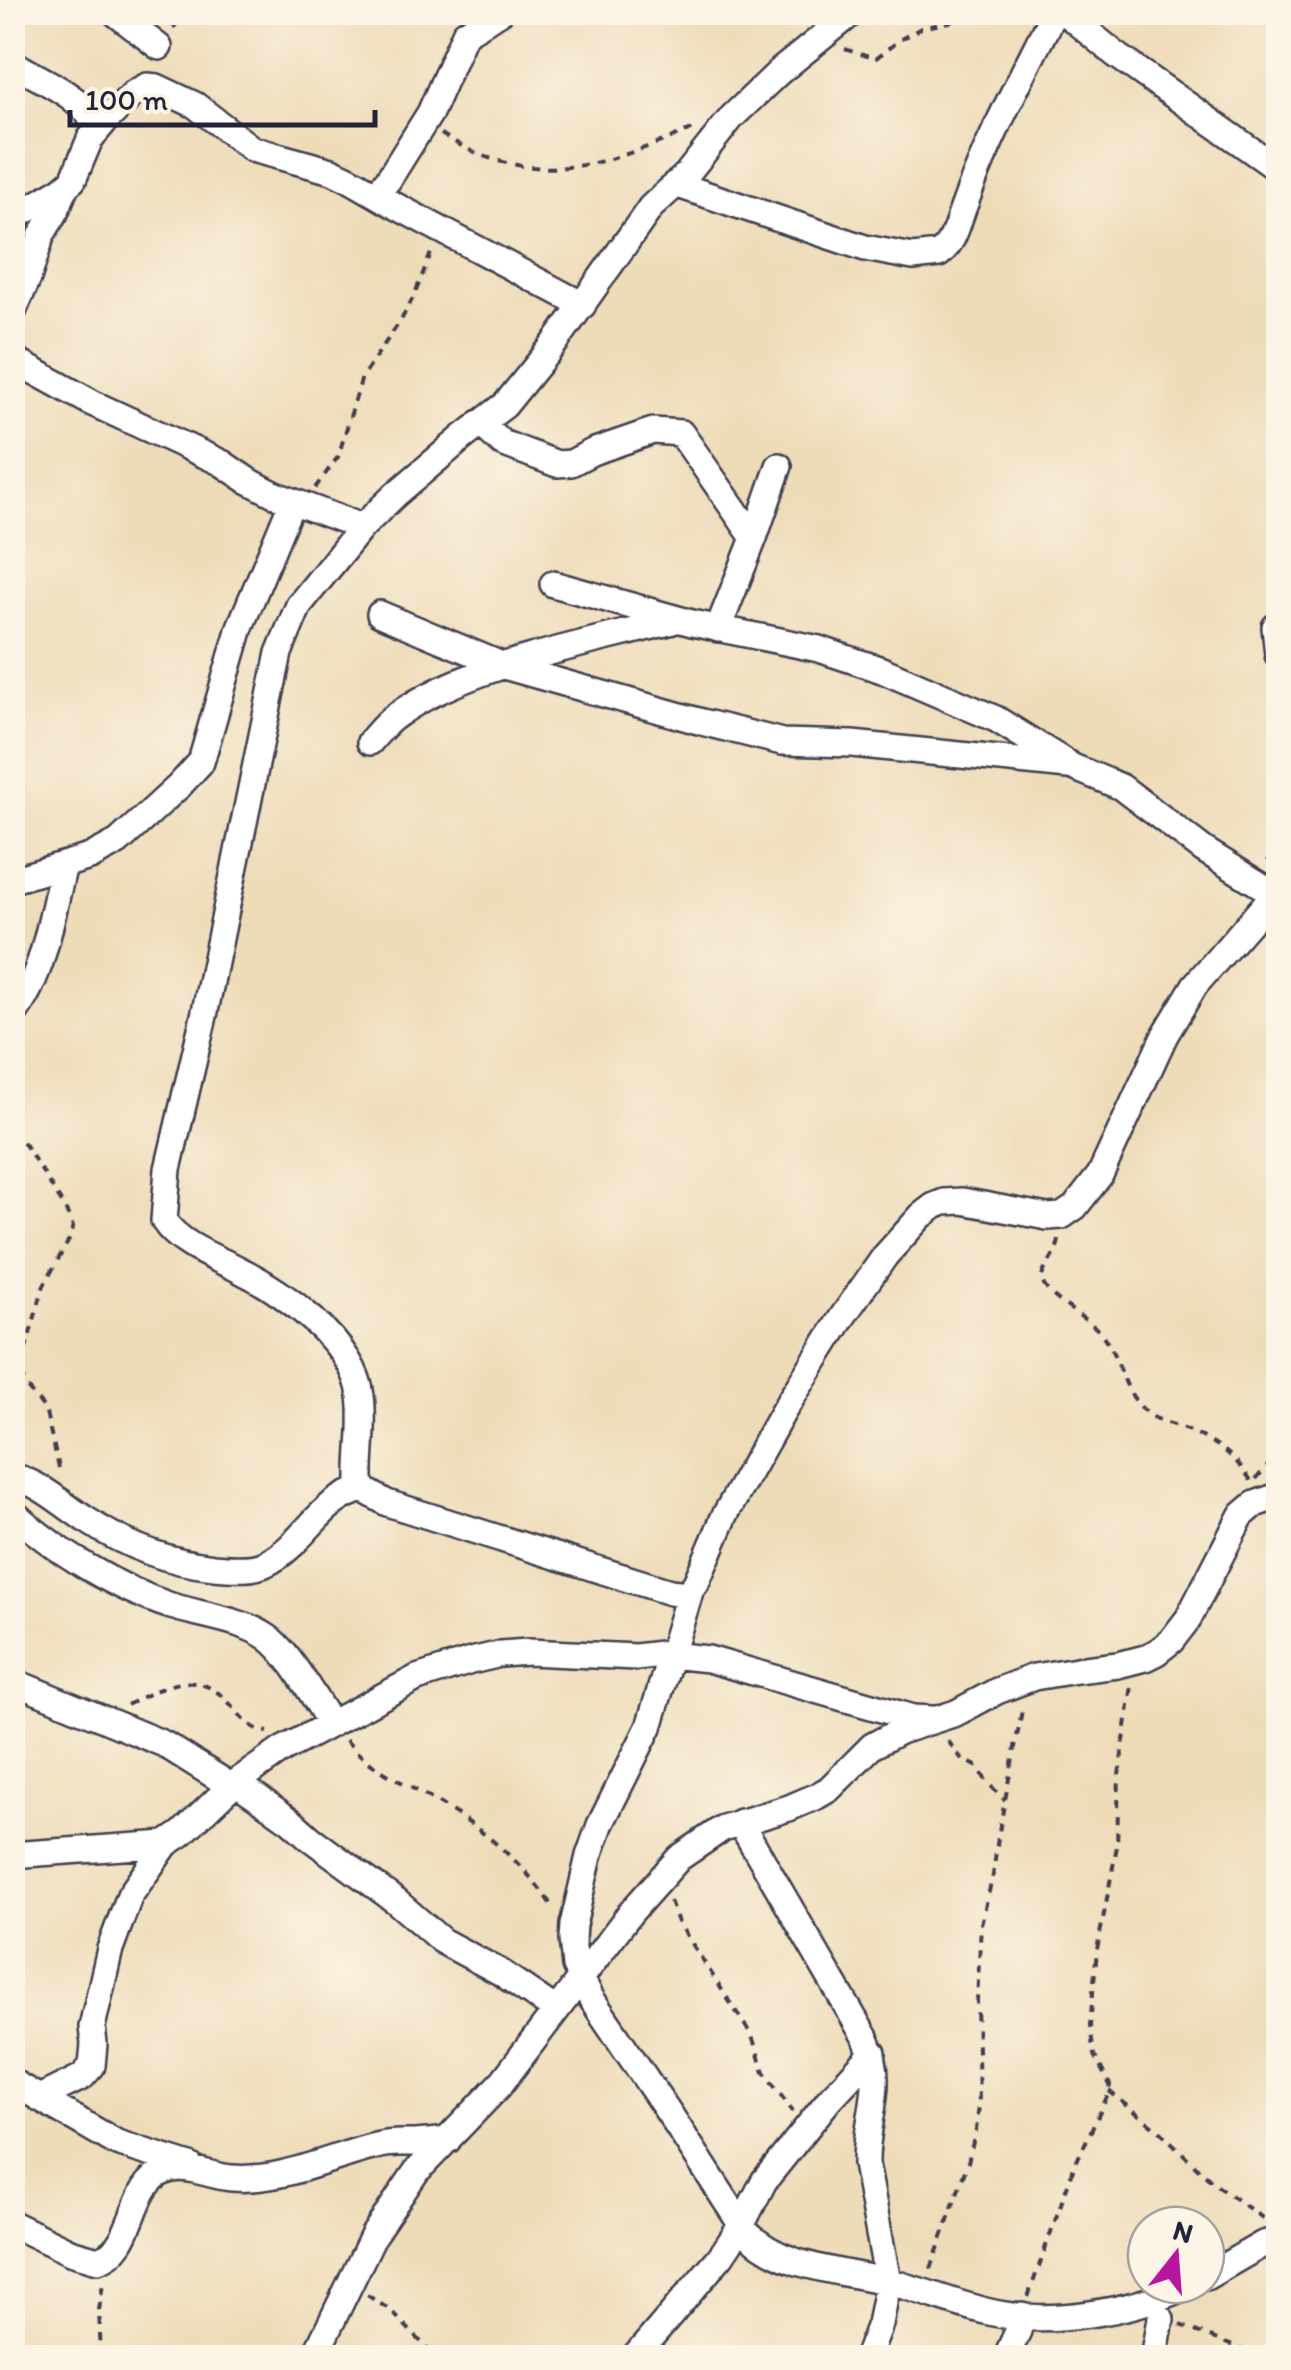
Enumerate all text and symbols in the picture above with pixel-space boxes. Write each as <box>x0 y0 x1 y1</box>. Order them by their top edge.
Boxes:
scale bar <box>70 65 375 127</box>
text: 100 m <box>85 81 168 118</box>
north arrow <box>1126 2205 1226 2305</box>
text: N <box>1169 2212 1197 2250</box>

